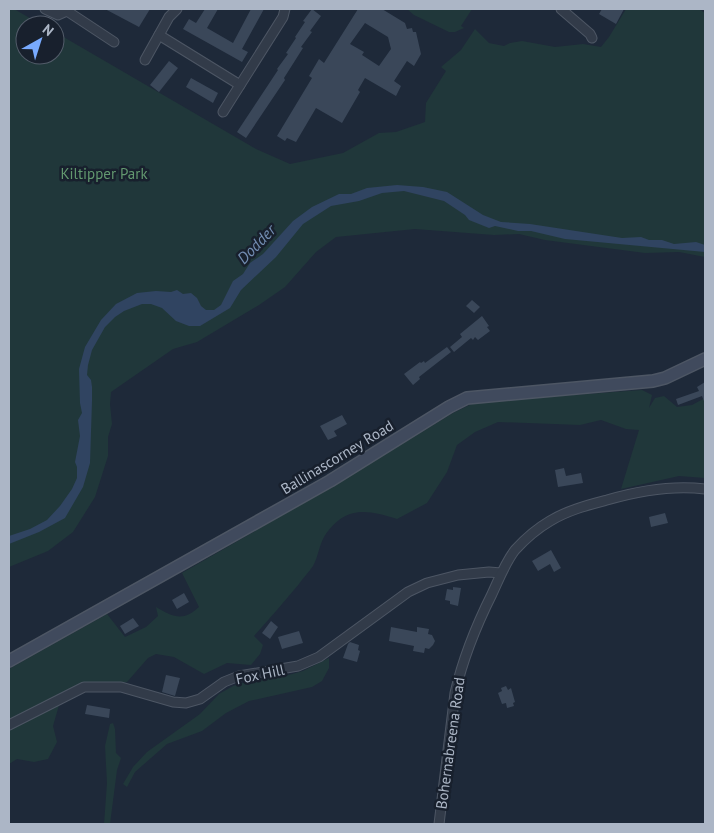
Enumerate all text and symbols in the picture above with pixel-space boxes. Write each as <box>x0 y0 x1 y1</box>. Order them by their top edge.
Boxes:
north arrow <box>15 15 65 65</box>
text: N <box>39 20 57 40</box>
park label: Kiltipper Park <box>60 164 148 183</box>
water label: Dodder <box>233 219 281 268</box>
street label: Ballinascorney Road <box>277 416 397 498</box>
street label: Fox Hill <box>234 659 287 688</box>
street label: Bohernabreena Road <box>431 676 469 810</box>

